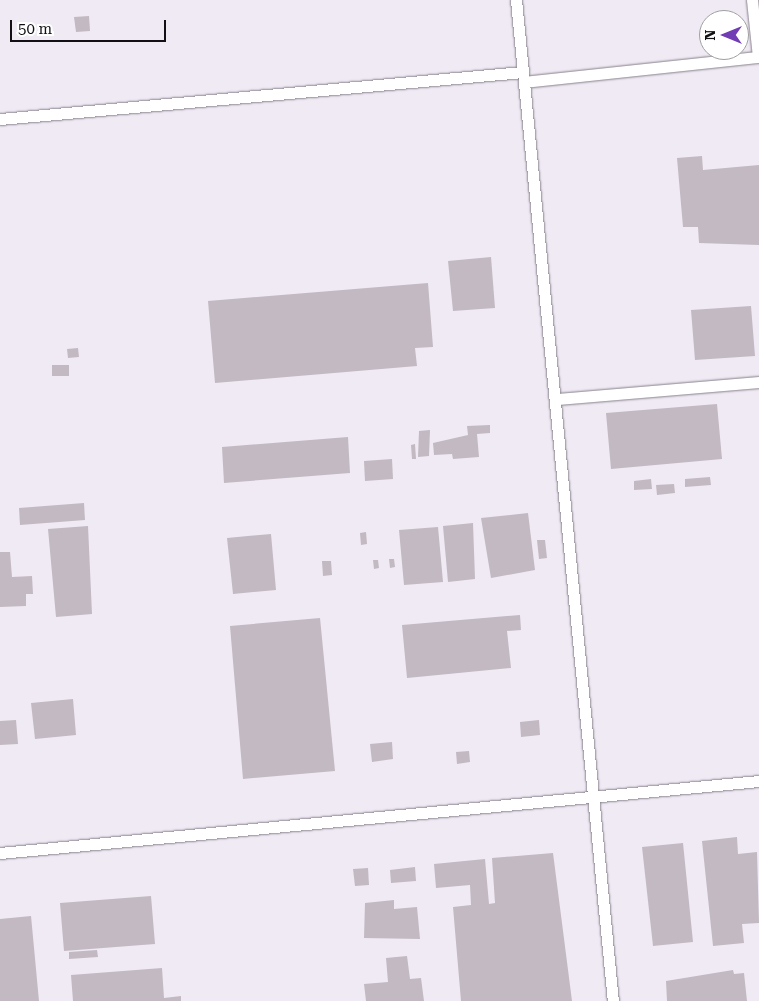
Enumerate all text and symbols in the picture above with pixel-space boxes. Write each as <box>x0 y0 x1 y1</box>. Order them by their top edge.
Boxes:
scale bar <box>12 10 169 42</box>
north arrow <box>699 10 749 60</box>
text: 50 m <box>18 20 52 38</box>
text: N <box>702 30 718 40</box>

